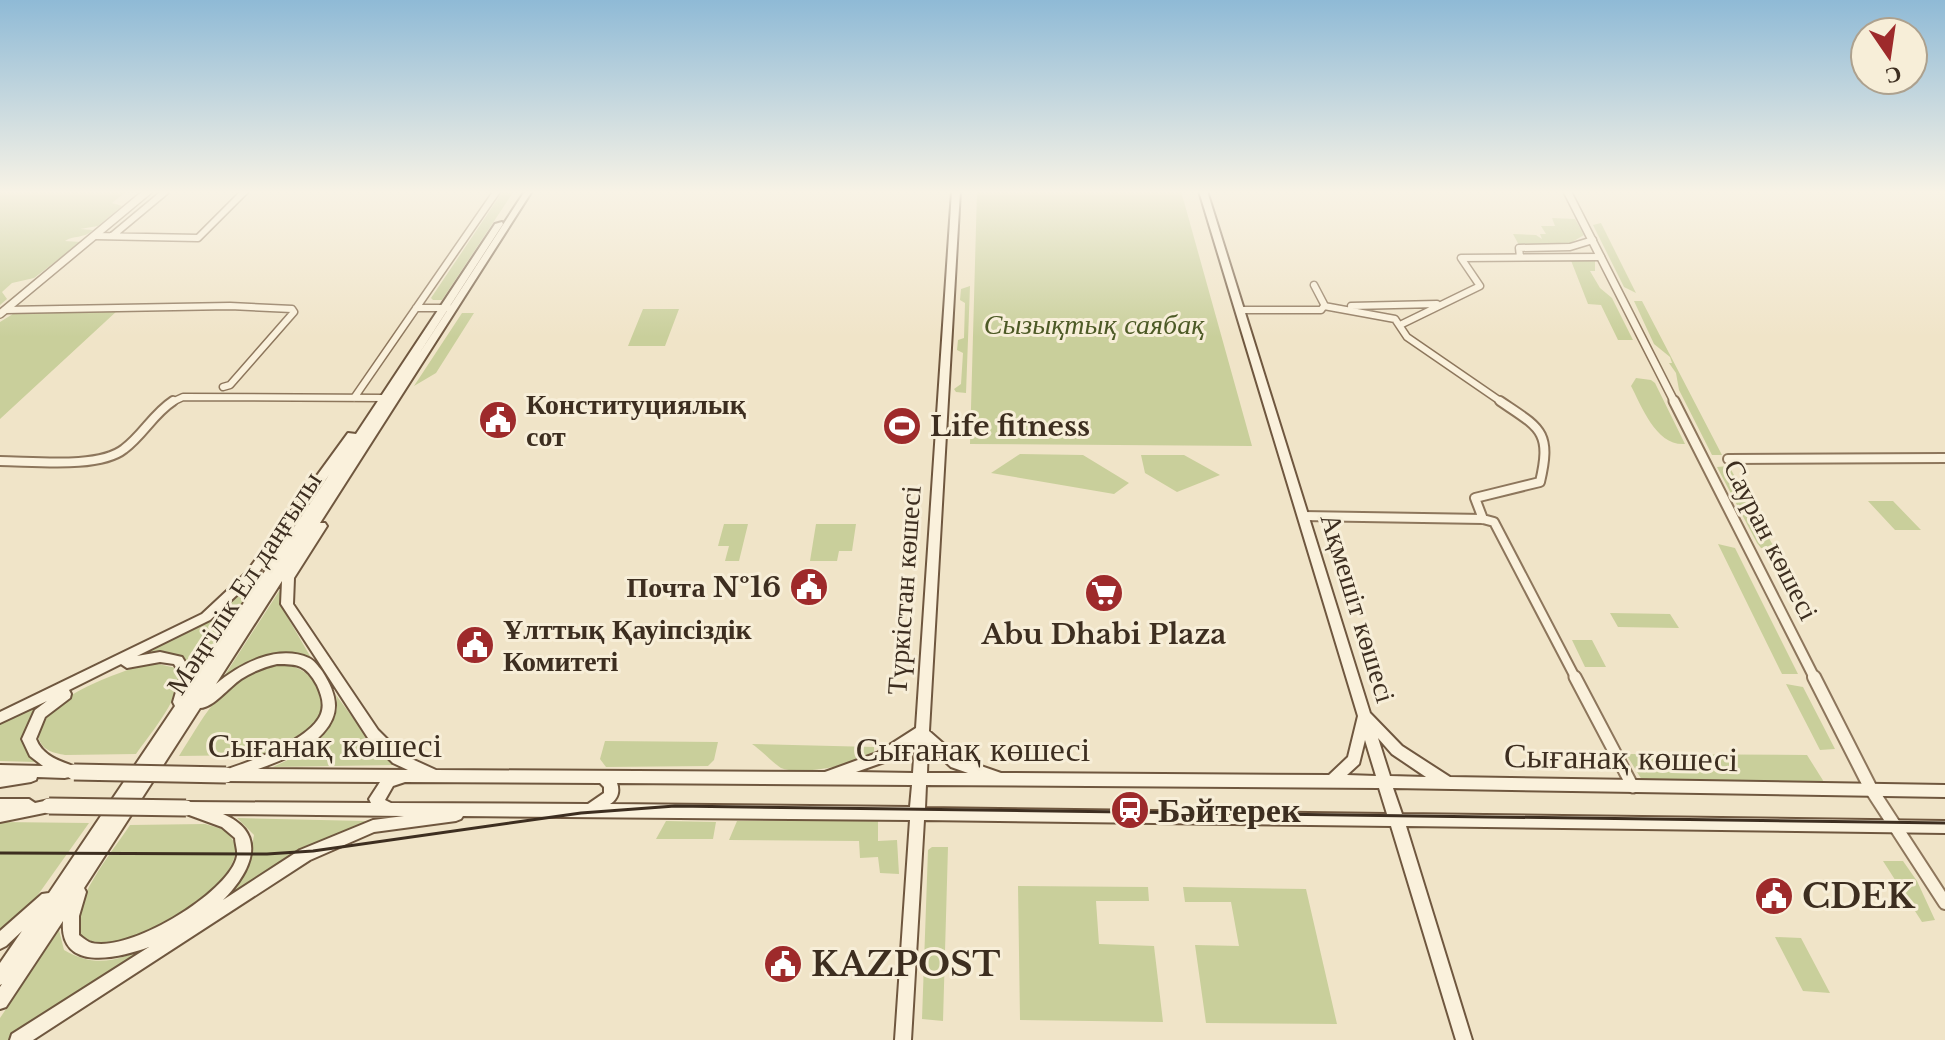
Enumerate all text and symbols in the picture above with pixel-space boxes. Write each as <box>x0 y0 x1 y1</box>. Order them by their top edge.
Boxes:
north arrow <box>1849 16 1929 96</box>
text: С <box>1883 60 1904 90</box>
park label: Сызықтық саябақ <box>984 307 1205 342</box>
place label: Конституциялық сот <box>526 387 747 454</box>
public building icon: Конституциялық сот <box>477 399 519 441</box>
sports icon: Life fitness <box>881 405 923 447</box>
place label: Life fitness <box>930 409 1090 444</box>
street label: Сауран көшесі <box>1716 454 1827 626</box>
street label: Мәңгілік Ел даңғылы <box>159 465 329 701</box>
street label: Түркістан көшесі <box>879 484 929 696</box>
street label: Ақмешіт көшесі <box>1313 509 1403 707</box>
public building icon: Почта №16 <box>788 566 830 608</box>
place label: Почта №16 <box>626 570 781 605</box>
supermarket icon: Abu Dhabi Plaza <box>1083 572 1125 614</box>
place label: Ұлттық Қауіпсіздік Комитеті <box>503 612 753 679</box>
place label: Abu Dhabi Plaza <box>981 617 1226 652</box>
public building icon: Ұлттық Қауіпсіздік Комитеті <box>454 624 496 666</box>
street label: Сығанақ көшесі <box>208 724 442 766</box>
street label: Сығанақ көшесі <box>856 728 1090 770</box>
street label: Сығанақ көшесі <box>1504 734 1738 780</box>
station icon: Бәйтерек <box>1109 789 1151 831</box>
place label: Бәйтерек <box>1158 789 1301 831</box>
public building icon: CDEK <box>1753 875 1795 917</box>
place label: CDEK <box>1802 875 1916 917</box>
public building icon: KAZPOST <box>762 943 804 985</box>
place label: KAZPOST <box>811 943 1000 985</box>

